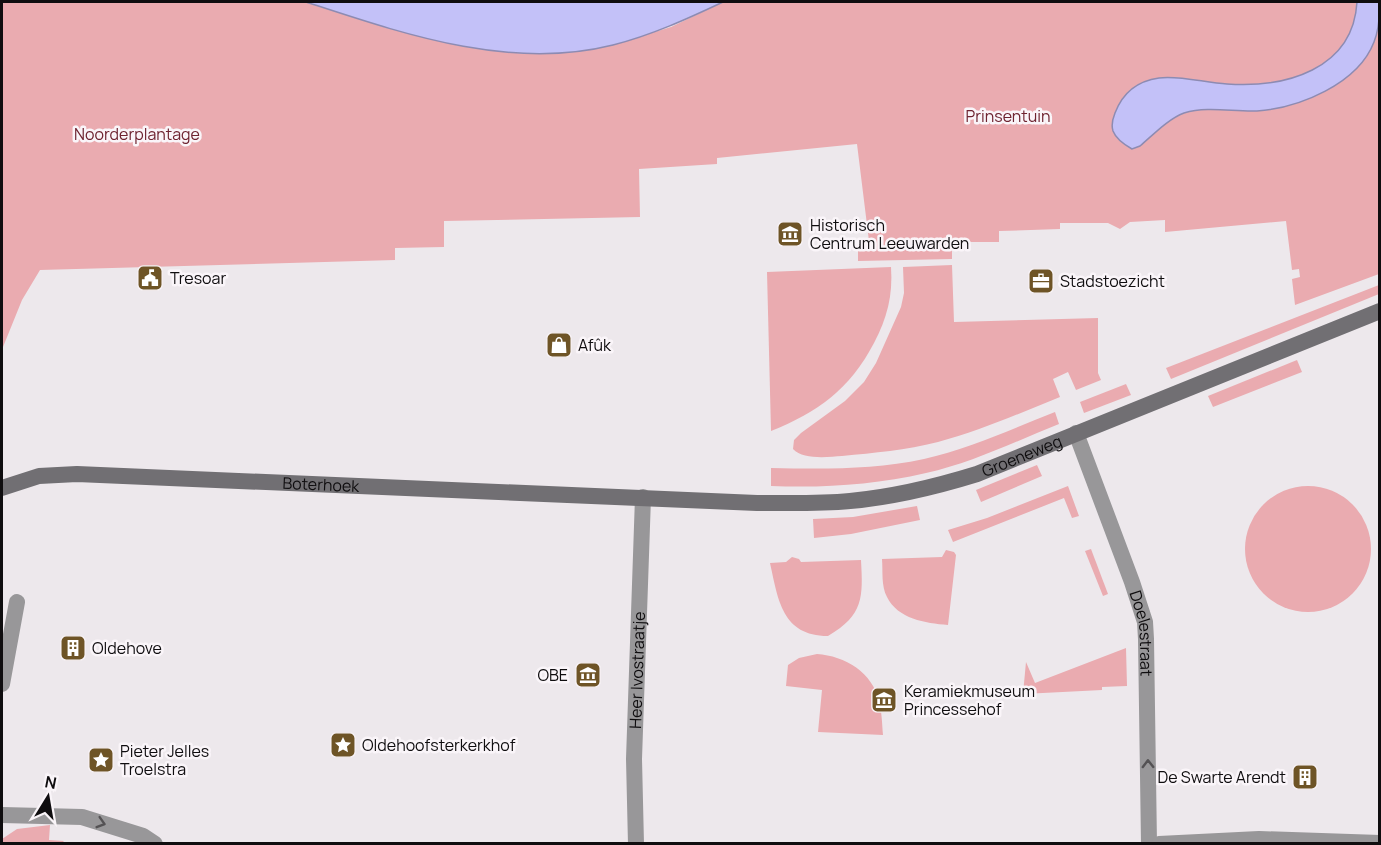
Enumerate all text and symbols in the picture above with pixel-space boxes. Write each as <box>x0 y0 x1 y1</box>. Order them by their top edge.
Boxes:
park label: Prinsentuin <box>966 105 1050 127</box>
park label: Noorderplantage <box>74 123 200 145</box>
place label: Historisch Centrum Leeuwarden <box>810 214 969 254</box>
museum icon: Historisch Centrum Leeuwarden <box>775 219 805 249</box>
public building icon: Tresoar <box>135 263 165 293</box>
office icon: Stadstoezicht <box>1026 266 1056 296</box>
place label: Tresoar <box>170 267 226 289</box>
place label: Stadstoezicht <box>1060 270 1165 292</box>
shop icon: Afûk <box>544 330 574 360</box>
place label: Afûk <box>578 334 612 356</box>
street label: Groeneweg <box>978 430 1065 482</box>
street label: Boterhoek <box>282 472 361 497</box>
street label: Doelestraat <box>1124 587 1158 676</box>
street label: Heer Ivostraatje <box>624 611 650 729</box>
building icon: Oldehove <box>58 633 88 663</box>
place label: Oldehove <box>92 637 162 659</box>
museum icon: OBE <box>573 660 603 690</box>
place label: OBE <box>537 664 568 686</box>
place label: Keramiekmuseum Princessehof <box>904 680 1035 720</box>
museum icon: Keramiekmuseum Princessehof <box>869 685 899 715</box>
place icon: Oldehoofsterkerkhof <box>328 730 358 760</box>
place label: Oldehoofsterkerkhof <box>362 734 516 756</box>
place label: Pieter Jelles Troelstra <box>120 740 209 780</box>
place icon: Pieter Jelles Troelstra <box>86 745 116 775</box>
one-way arrow <box>1142 760 1154 769</box>
building icon: De Swarte Arendt <box>1290 762 1320 792</box>
place label: De Swarte Arendt <box>1158 766 1286 788</box>
north arrow <box>18 767 78 827</box>
text: N <box>43 770 59 794</box>
one-way arrow <box>95 816 106 828</box>

